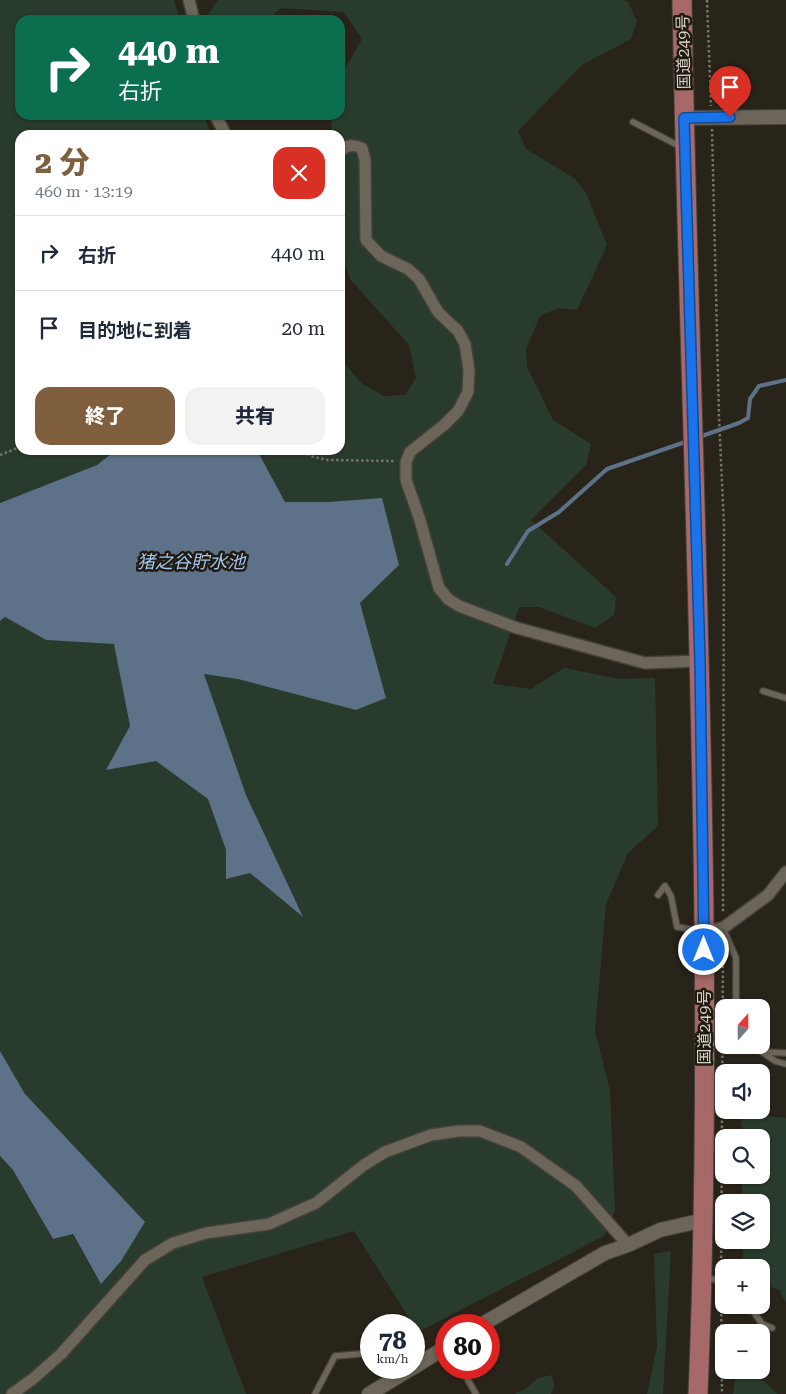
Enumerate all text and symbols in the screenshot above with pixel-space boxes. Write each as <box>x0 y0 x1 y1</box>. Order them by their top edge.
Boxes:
street label: 国道249号 <box>673 14 694 90</box>
text: 440 m <box>118 31 219 72</box>
icon: right <box>35 35 100 100</box>
pin <box>709 66 751 117</box>
icon: arrive <box>716 73 744 101</box>
text: 右折 <box>118 79 162 104</box>
text: 2 分 <box>35 145 89 180</box>
button: close <box>273 147 325 199</box>
text: 460 m · 13:19 <box>35 182 133 201</box>
icon: right <box>35 239 63 267</box>
text: 440 m <box>271 242 325 265</box>
text: 右折 <box>78 244 116 267</box>
icon: arrive <box>35 314 63 342</box>
text: 20 m <box>282 317 325 340</box>
text: 目的地に到着 <box>78 319 192 342</box>
button: 終了 <box>35 387 175 445</box>
button: 共有 <box>185 387 325 445</box>
water label: 猪之谷貯水池 <box>137 551 247 572</box>
position arrow <box>677 923 729 975</box>
street label: 国道249号 <box>695 990 714 1064</box>
north arrow <box>715 999 770 1054</box>
map controls <box>715 999 770 1379</box>
button: sound <box>715 1064 770 1119</box>
button: search <box>715 1129 770 1184</box>
button: layers <box>715 1194 770 1249</box>
button: + <box>715 1259 770 1314</box>
speed limit sign: 80 <box>435 1314 500 1379</box>
button: − <box>715 1324 770 1379</box>
text: 78 <box>378 1326 407 1355</box>
text: km/h <box>376 1352 409 1366</box>

